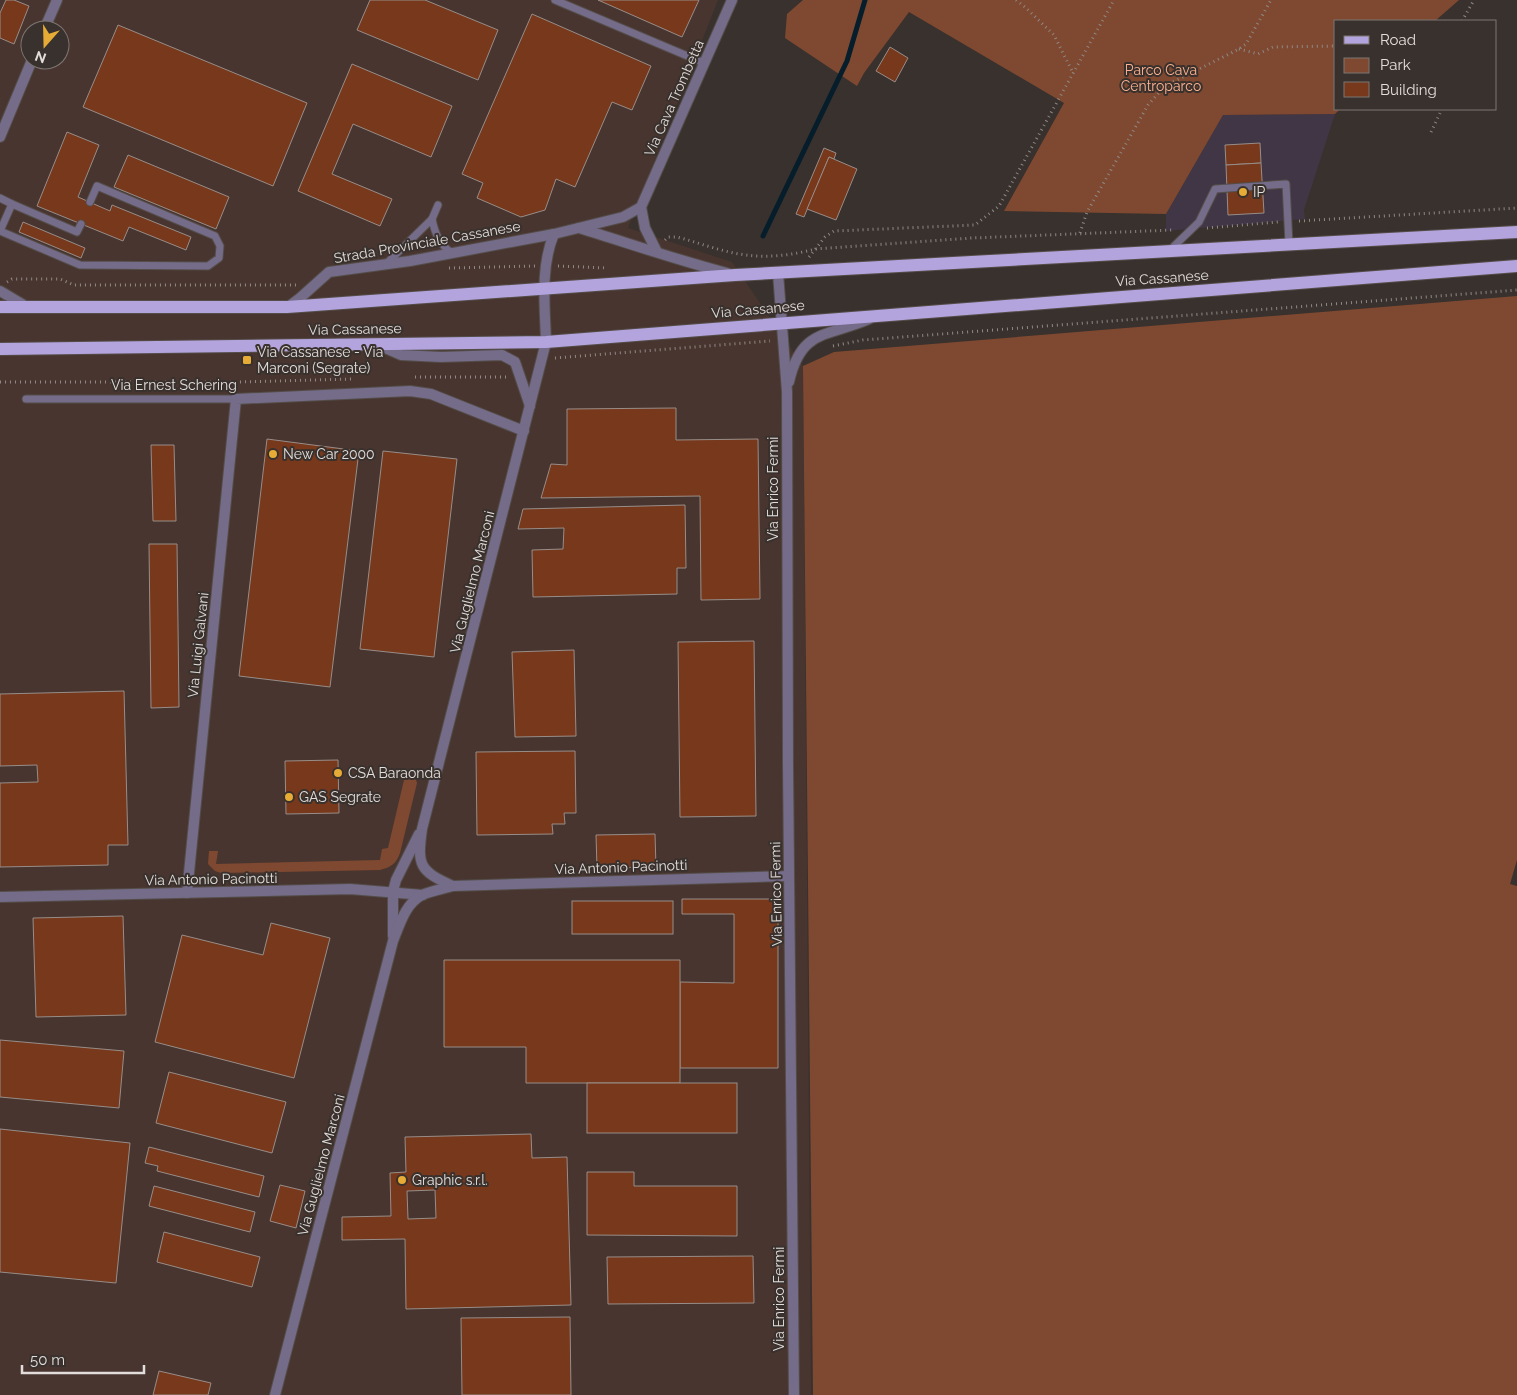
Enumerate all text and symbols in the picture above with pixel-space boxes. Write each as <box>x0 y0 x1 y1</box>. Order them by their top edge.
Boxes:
north arrow <box>20 20 70 70</box>
legend <box>1334 20 1497 110</box>
text: Road <box>1380 31 1416 49</box>
street label: Via Cava Trombetta <box>641 37 707 159</box>
text: N <box>33 48 48 67</box>
text: Park <box>1380 56 1411 74</box>
park label: Parco Cava Centroparco <box>1121 62 1201 94</box>
text: Building <box>1380 81 1437 99</box>
place label: IP <box>1253 184 1265 200</box>
marker: IP <box>1237 186 1249 198</box>
street label: Strada Provinciale Cassanese <box>332 218 522 266</box>
street label: Via Cassanese <box>1115 267 1209 289</box>
street label: Via Cassanese <box>711 297 805 321</box>
street label: Via Cassanese <box>308 320 402 338</box>
place label: Via Cassanese - Via Marconi (Segrate) <box>257 344 383 376</box>
marker: Via Cassanese - Via Marconi (Segrate) <box>241 354 253 366</box>
street label: Via Ernest Schering <box>111 377 237 393</box>
street label: Via Enrico Fermi <box>765 437 781 541</box>
place label: New Car 2000 <box>283 446 375 462</box>
marker: New Car 2000 <box>267 448 279 460</box>
street label: Via Guglielmo Marconi <box>447 509 497 655</box>
street label: Via Luigi Galvani <box>185 592 211 698</box>
place label: CSA Baraonda <box>348 765 441 781</box>
marker: CSA Baraonda <box>332 767 344 779</box>
place label: GAS Segrate <box>299 789 381 805</box>
marker: GAS Segrate <box>283 791 295 803</box>
street label: Via Enrico Fermi <box>767 842 785 946</box>
street label: Via Antonio Pacinotti <box>554 857 688 877</box>
street label: Via Antonio Pacinotti <box>145 870 277 888</box>
street label: Via Guglielmo Marconi <box>294 1092 348 1238</box>
place label: Graphic s.r.l. <box>412 1172 488 1188</box>
marker: Graphic s.r.l. <box>396 1174 408 1186</box>
street label: Via Enrico Fermi <box>771 1247 787 1351</box>
scale bar <box>22 1342 145 1374</box>
text: 50 m <box>30 1351 65 1369</box>

